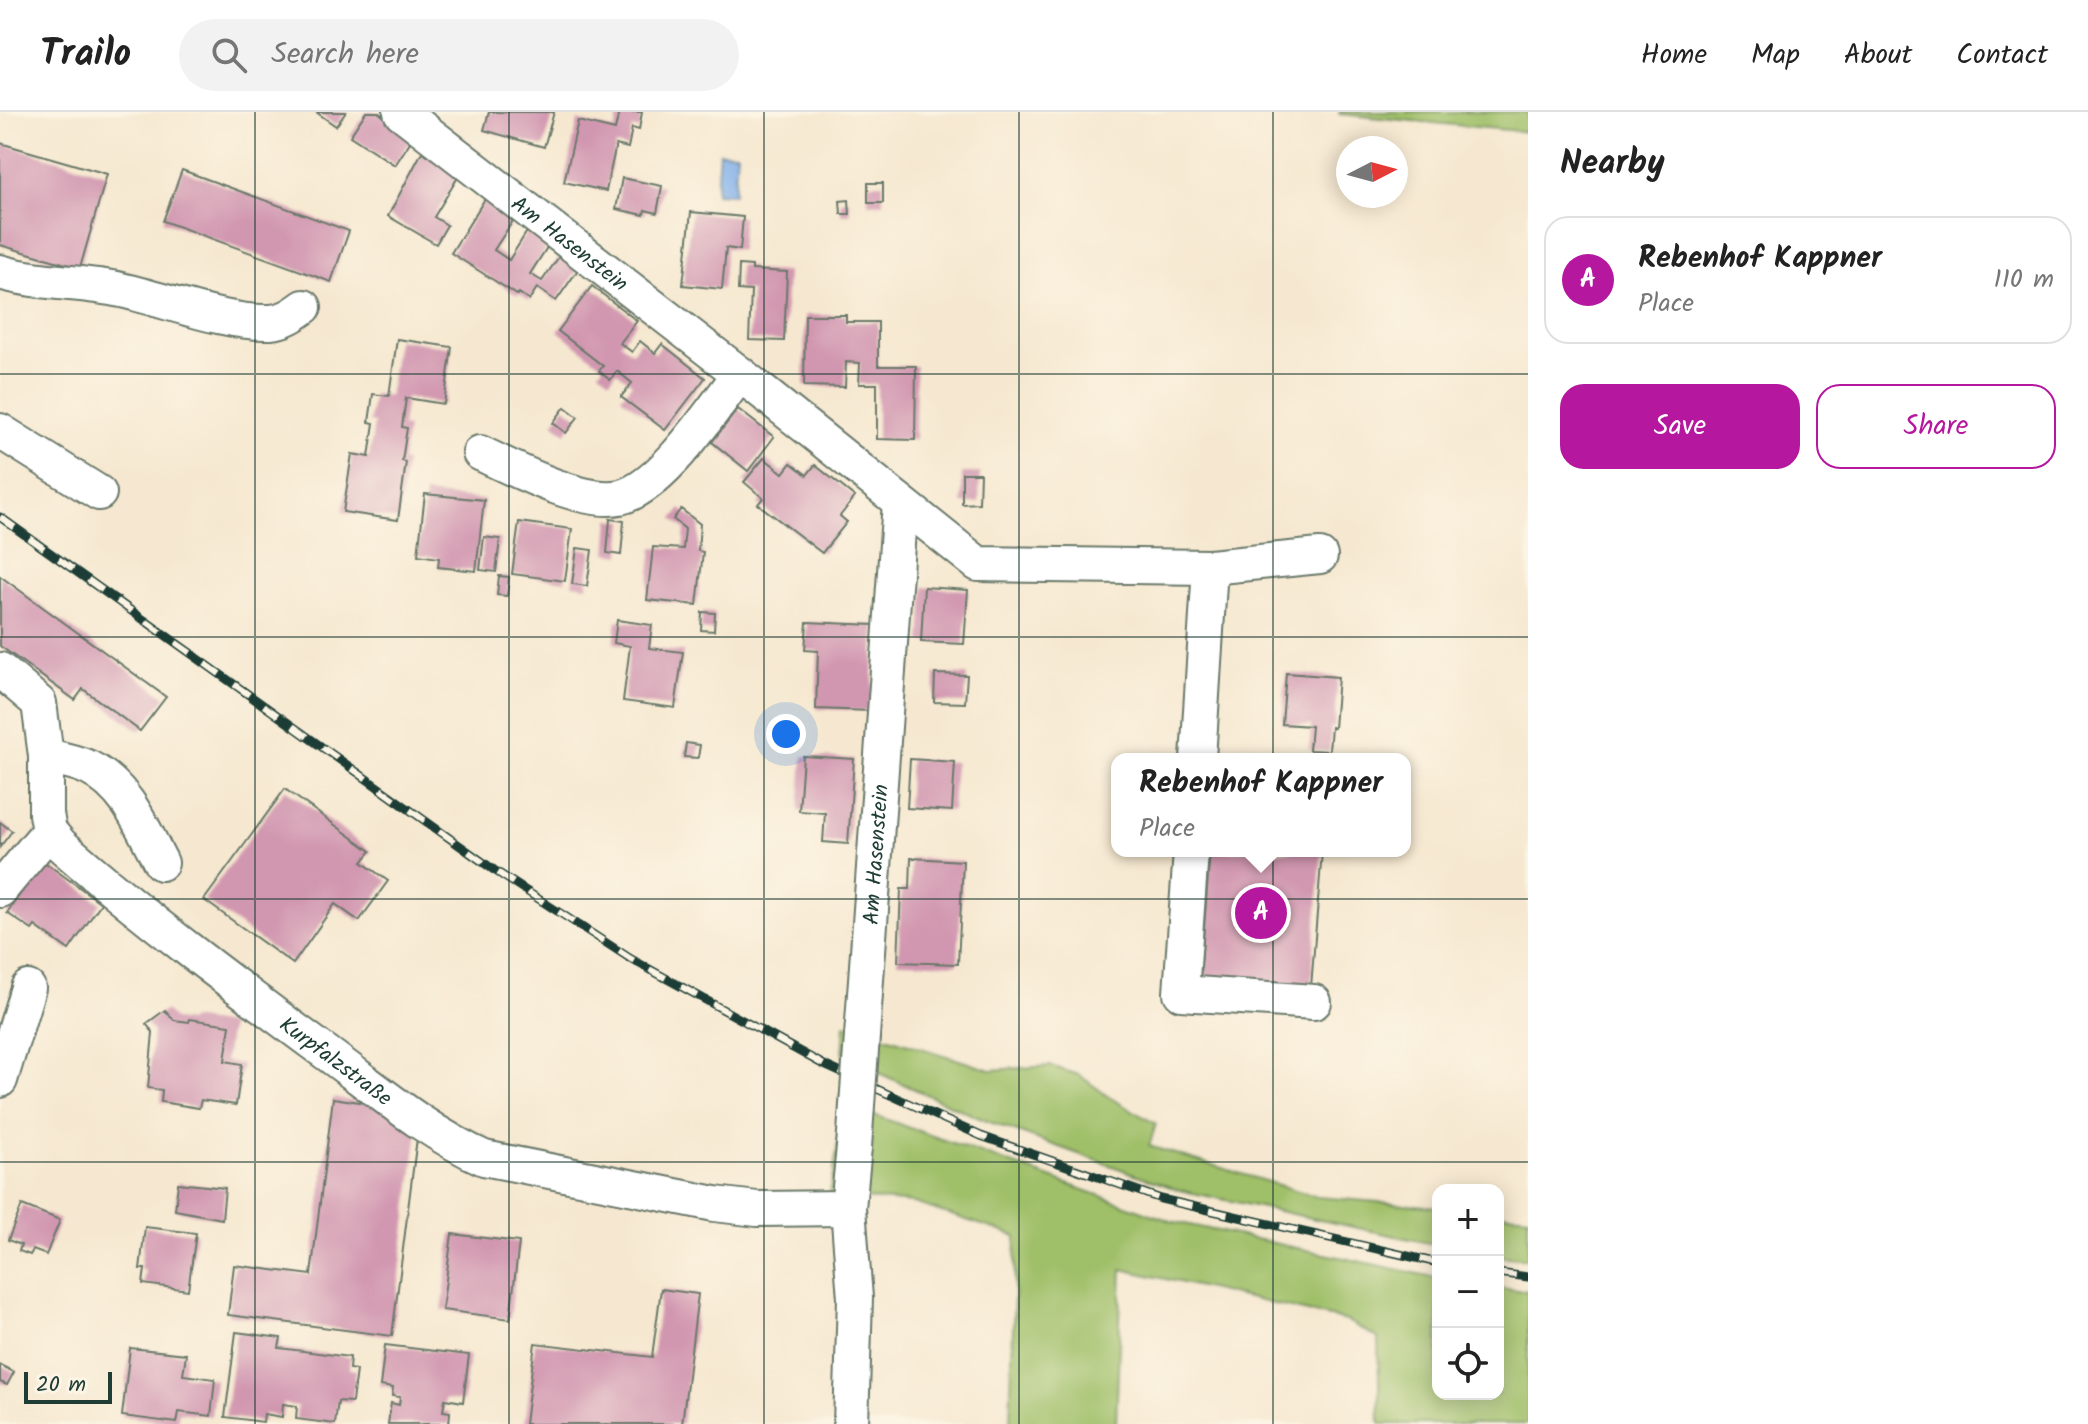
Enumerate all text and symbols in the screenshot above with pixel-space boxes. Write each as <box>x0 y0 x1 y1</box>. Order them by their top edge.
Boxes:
search box <box>179 19 739 91</box>
text: Trailo <box>40 25 131 85</box>
text: Search here <box>271 31 419 79</box>
icon: search <box>207 33 251 77</box>
text: Home <box>1641 33 1707 78</box>
text: Map <box>1751 33 1800 78</box>
text: About <box>1844 33 1912 78</box>
text: Contact <box>1956 33 2048 78</box>
north arrow <box>1336 136 1408 208</box>
text: Nearby <box>1560 137 1665 191</box>
street label: Am Hasenstein <box>502 188 635 302</box>
text: Rebenhof Kappner <box>1638 235 1882 283</box>
text: A <box>1580 259 1596 301</box>
text: 110 m <box>1994 259 2054 301</box>
text: Place <box>1638 283 1694 325</box>
button: Save <box>1560 384 1800 469</box>
button: Share <box>1816 384 2056 469</box>
your location <box>766 714 806 754</box>
popup <box>1111 753 1411 857</box>
text: Rebenhof Kappner <box>1139 760 1383 808</box>
street label: Am Hasenstein <box>855 783 900 926</box>
text: Place <box>1139 808 1195 850</box>
pin: A <box>1235 883 1287 943</box>
street label: Kurpfalzstraße <box>271 1009 399 1116</box>
map controls <box>1432 1184 1504 1400</box>
button: + <box>1432 1184 1504 1256</box>
button: − <box>1432 1256 1504 1328</box>
button: locate <box>1432 1328 1504 1400</box>
scale bar <box>24 1368 112 1404</box>
text: 20 m <box>36 1368 86 1403</box>

